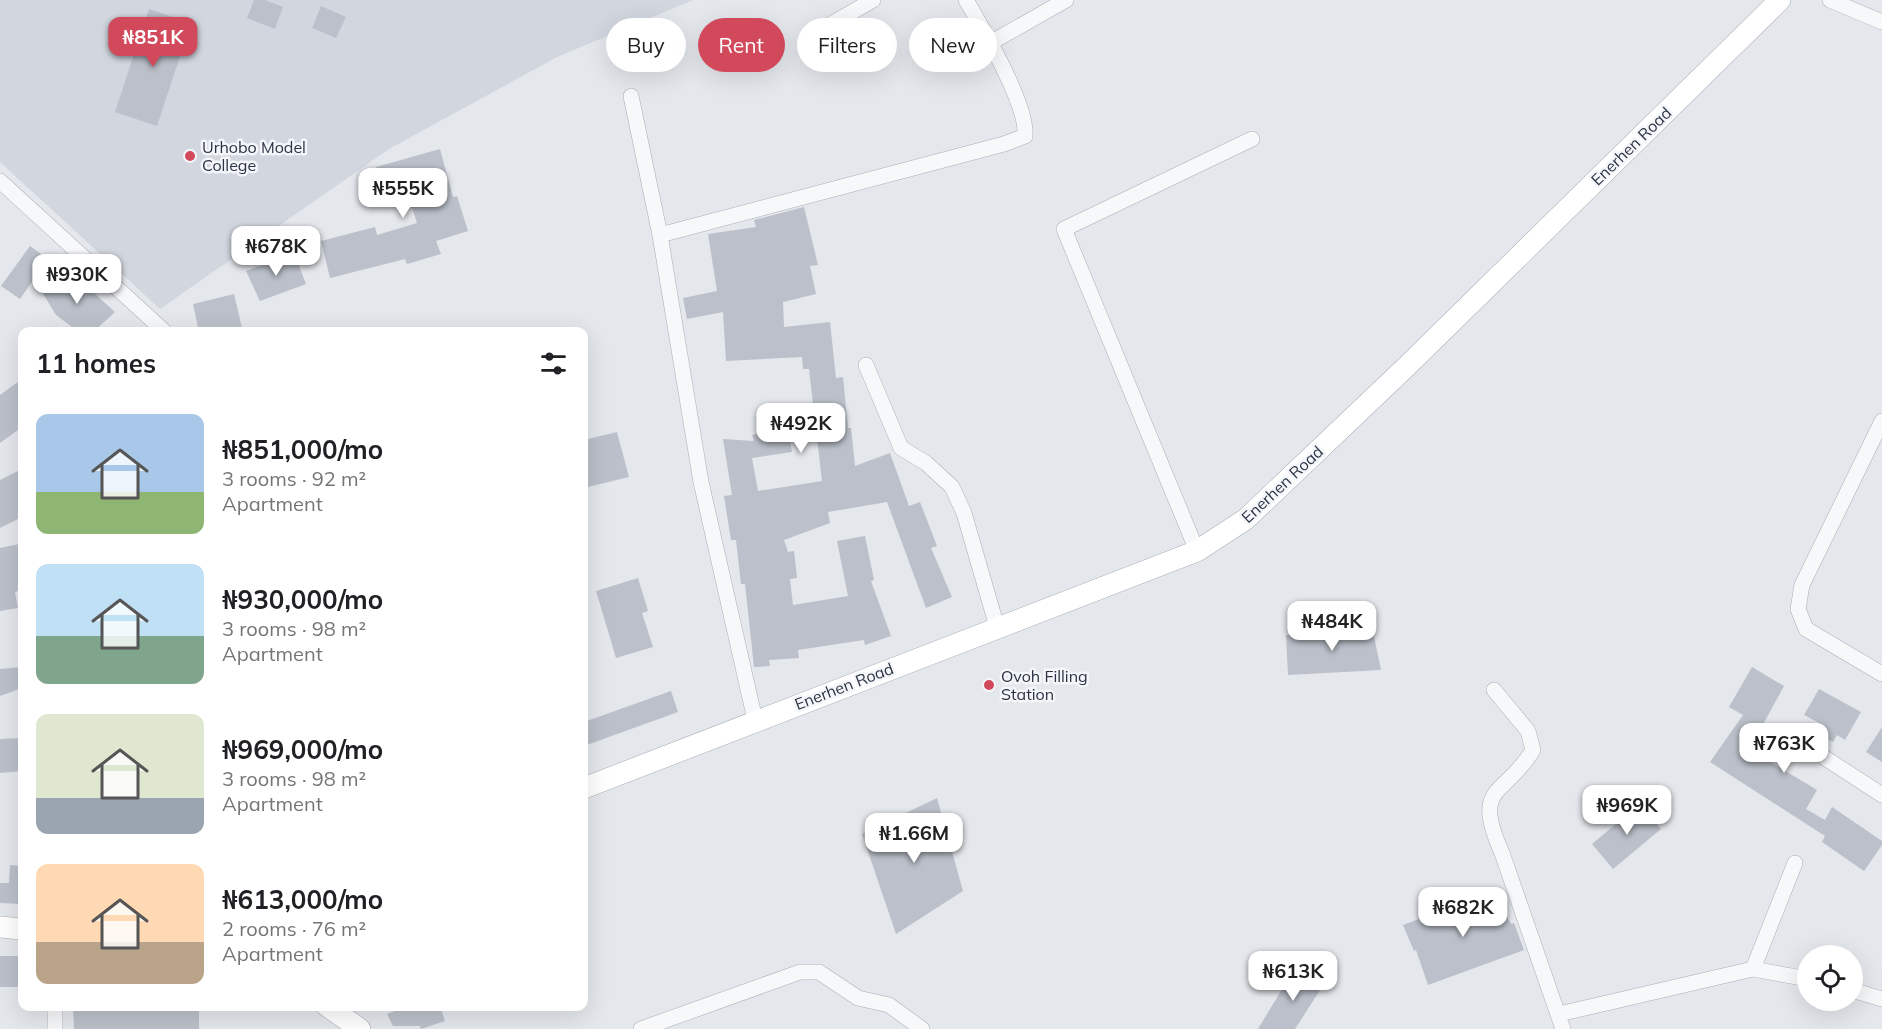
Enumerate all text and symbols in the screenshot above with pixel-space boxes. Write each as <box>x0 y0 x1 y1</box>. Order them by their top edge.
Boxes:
pin: ₦851K <box>111 17 195 68</box>
chip: Buy <box>606 18 686 72</box>
chip: Rent <box>698 18 785 72</box>
chip: Filters <box>797 18 897 72</box>
chip: New <box>909 18 997 72</box>
text: ₦851K <box>122 24 184 49</box>
street label: Enerhen Road <box>1587 103 1675 189</box>
place label: Urhobo Model College <box>202 137 306 175</box>
marker: Urhobo Model College <box>183 149 197 163</box>
pin: ₦555K <box>361 168 445 219</box>
text: ₦555K <box>372 175 434 200</box>
pin: ₦678K <box>234 226 318 277</box>
text: ₦678K <box>245 233 307 258</box>
pin: ₦930K <box>35 254 119 305</box>
text: ₦930K <box>46 261 108 286</box>
text: 11 homes <box>36 347 156 380</box>
icon: filters <box>537 347 570 380</box>
pin: ₦492K <box>759 403 843 454</box>
text: ₦492K <box>770 410 832 435</box>
text: ₦851,000/mo <box>222 433 383 466</box>
icon: home <box>84 438 156 510</box>
street label: Enerhen Road <box>1237 441 1327 527</box>
text: 3 rooms · 92 m² <box>222 466 366 491</box>
text: Apartment <box>222 491 323 516</box>
text: ₦930,000/mo <box>222 583 383 616</box>
icon: home <box>84 588 156 660</box>
pin: ₦484K <box>1290 601 1374 652</box>
text: ₦484K <box>1301 608 1363 633</box>
text: 3 rooms · 98 m² <box>222 616 366 641</box>
text: Apartment <box>222 641 323 666</box>
street label: Enerhen Road <box>792 658 896 714</box>
place label: Ovoh Filling Station <box>1001 666 1088 704</box>
marker: Ovoh Filling Station <box>982 678 996 692</box>
pin: ₦763K <box>1742 723 1826 774</box>
text: ₦763K <box>1753 730 1815 755</box>
text: ₦969,000/mo <box>222 733 383 766</box>
icon: home <box>84 738 156 810</box>
text: 3 rooms · 98 m² <box>222 766 366 791</box>
pin: ₦969K <box>1585 785 1669 836</box>
text: Apartment <box>222 791 323 816</box>
text: ₦969K <box>1596 792 1658 817</box>
pin: ₦1.66M <box>865 813 963 864</box>
text: ₦1.66M <box>879 820 949 845</box>
text: ₦613,000/mo <box>222 883 383 916</box>
pin: ₦682K <box>1421 887 1505 938</box>
icon: home <box>84 888 156 960</box>
text: ₦682K <box>1432 894 1494 919</box>
text: 2 rooms · 76 m² <box>222 916 366 941</box>
text: Apartment <box>222 941 323 966</box>
map controls <box>1797 945 1863 1011</box>
button: locate <box>1797 945 1863 1011</box>
pin: ₦613K <box>1251 951 1335 1002</box>
text: ₦613K <box>1262 958 1324 983</box>

